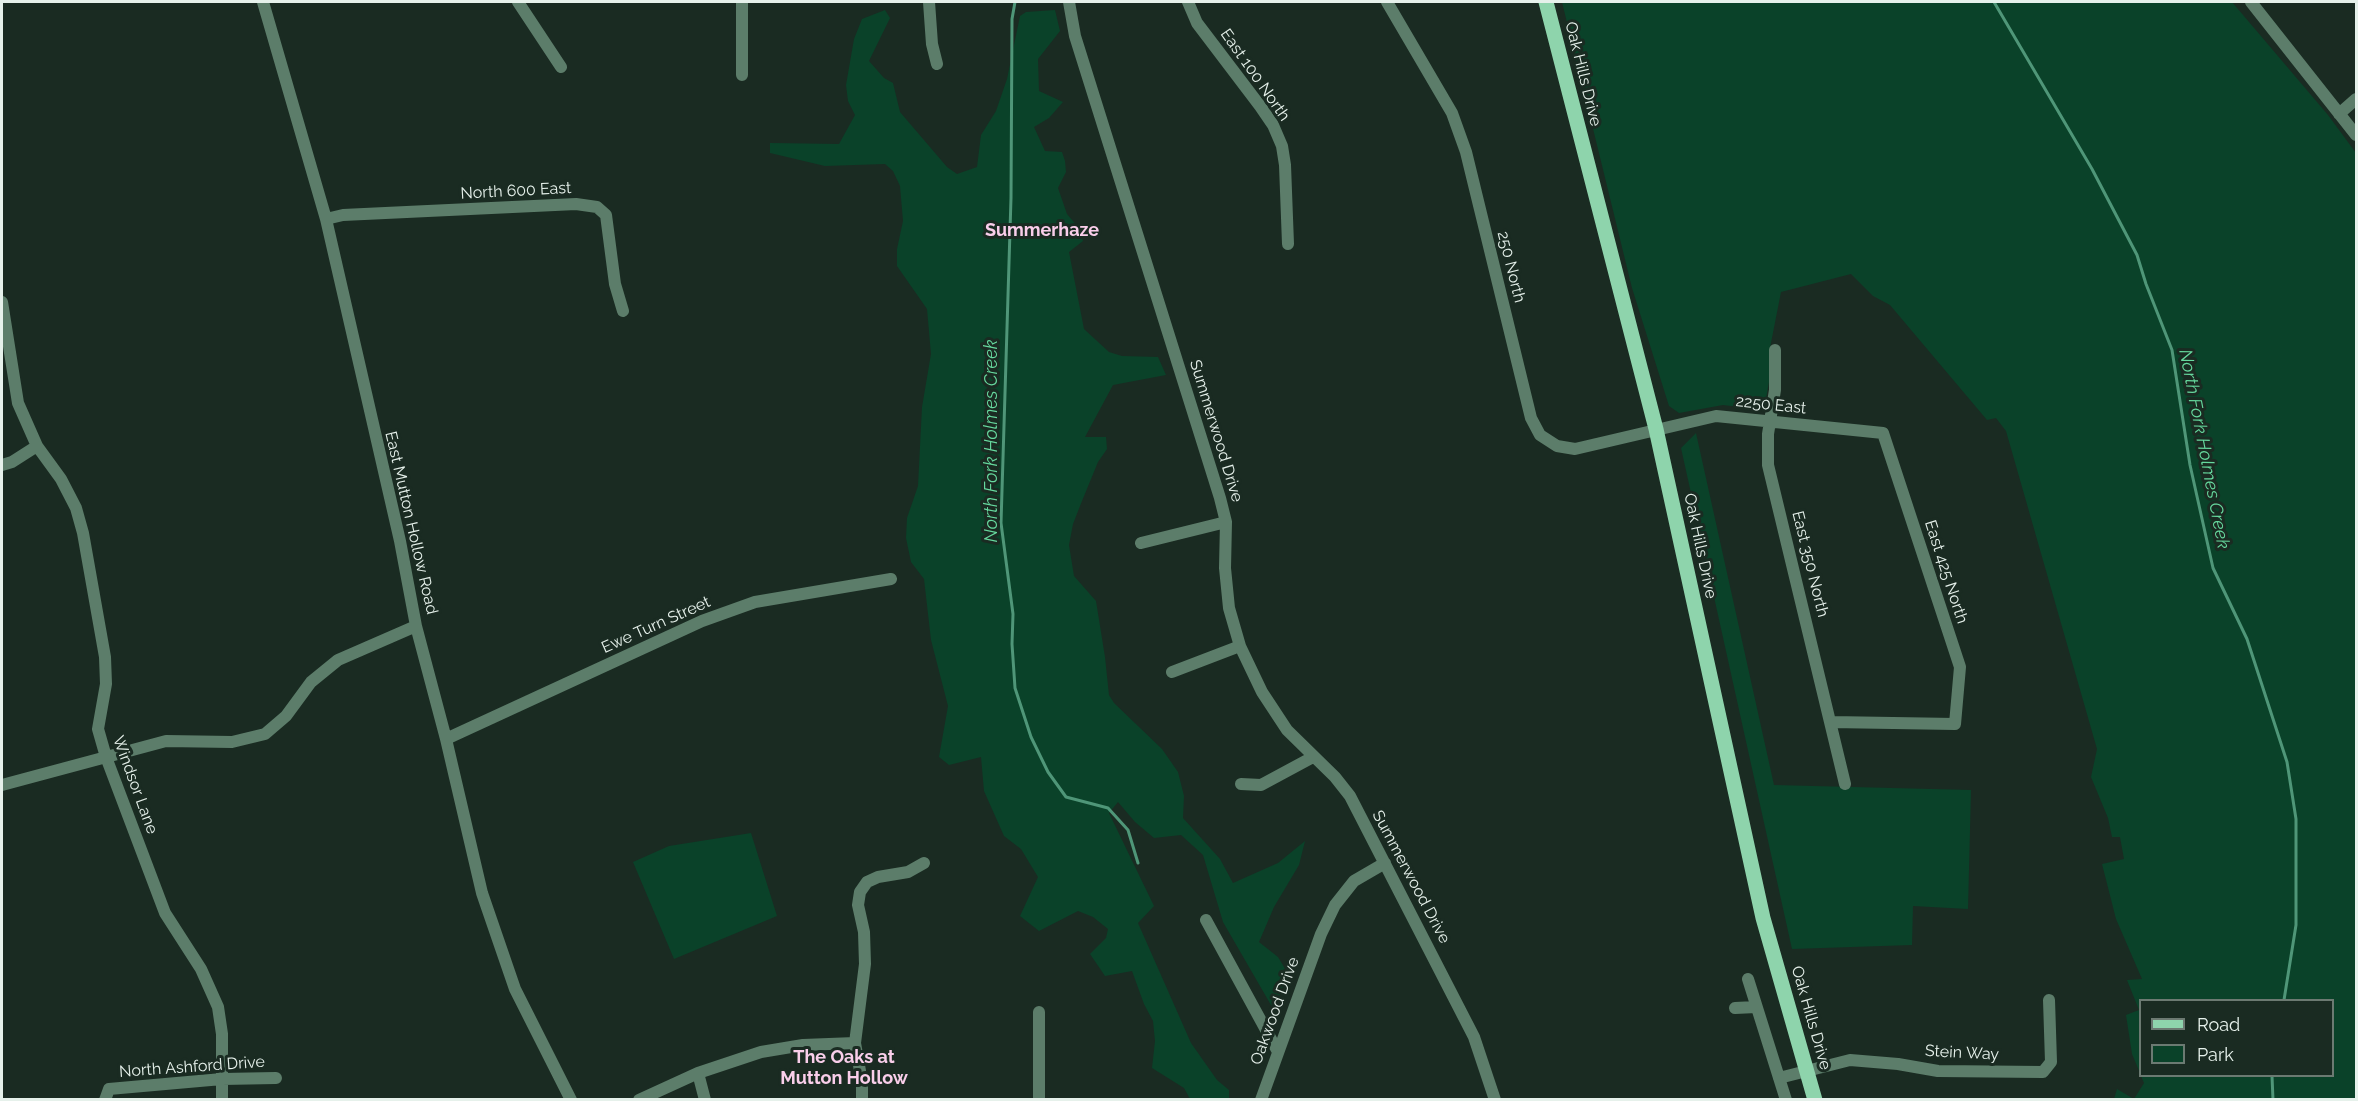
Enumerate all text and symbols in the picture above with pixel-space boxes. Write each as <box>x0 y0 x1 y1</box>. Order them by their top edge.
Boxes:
street label: Oak Hills Drive <box>1561 20 1605 128</box>
street label: East 100 North <box>1216 25 1294 125</box>
street label: North 600 East <box>460 179 572 203</box>
district label: Summerhaze <box>985 220 1099 242</box>
street label: 250 North <box>1493 229 1529 305</box>
water label: North Fork Holmes Creek <box>981 340 1003 542</box>
water label: North Fork Holmes Creek <box>2174 347 2234 551</box>
street label: Summerwood Drive <box>1185 358 1247 504</box>
street label: 2250 East <box>1735 392 1807 418</box>
street label: East Mutton Hollow Road <box>381 430 441 616</box>
street label: Oak Hills Drive <box>1679 492 1721 600</box>
street label: East 350 North <box>1788 509 1832 619</box>
street label: East 425 North <box>1920 518 1972 626</box>
street label: Ewe Turn Street <box>599 592 713 658</box>
street label: Windsor Lane <box>108 733 162 837</box>
street label: Summerwood Drive <box>1368 807 1454 947</box>
street label: Oakwood Drive <box>1247 955 1303 1067</box>
street label: Oak Hills Drive <box>1787 964 1835 1072</box>
legend <box>2139 999 2334 1077</box>
text: Road <box>2197 1014 2240 1035</box>
street label: Stein Way <box>1924 1041 2000 1065</box>
text: Park <box>2197 1044 2234 1065</box>
district label: The Oaks at Mutton Hollow <box>780 1047 908 1090</box>
street label: North Ashford Drive <box>119 1052 265 1082</box>

